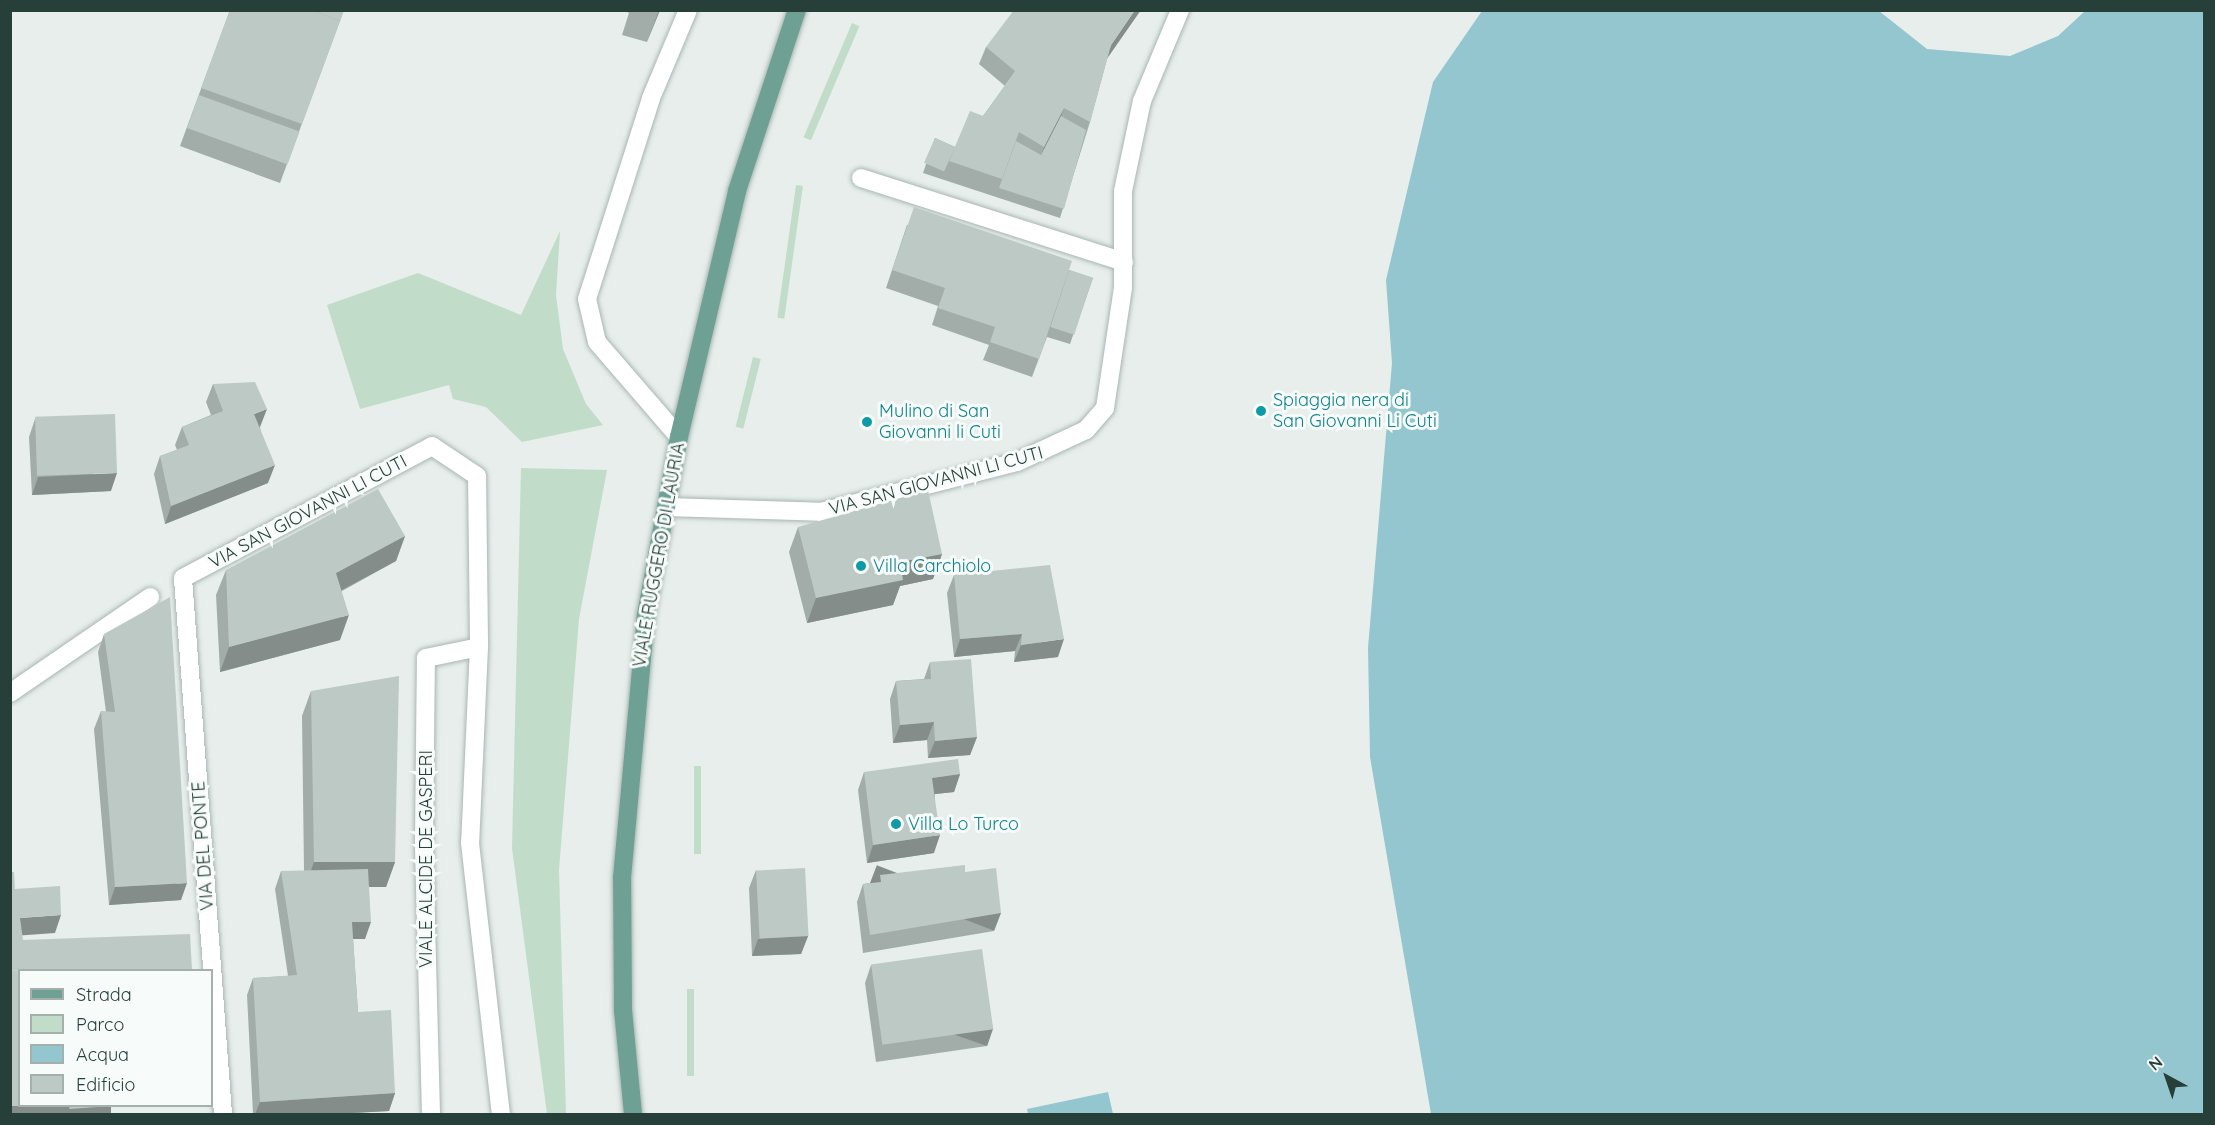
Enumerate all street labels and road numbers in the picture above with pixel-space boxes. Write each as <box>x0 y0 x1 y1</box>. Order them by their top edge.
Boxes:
street label: VIALE RUGGERO DI LAURIA <box>629 441 689 669</box>
street label: VIA SAN GIOVANNI LI CUTI <box>826 442 1046 520</box>
street label: VIA SAN GIOVANNI LI CUTI <box>205 451 411 573</box>
street label: VIALE ALCIDE DE GASPERI <box>415 750 437 968</box>
street label: VIA DEL PONTE <box>188 781 218 911</box>

